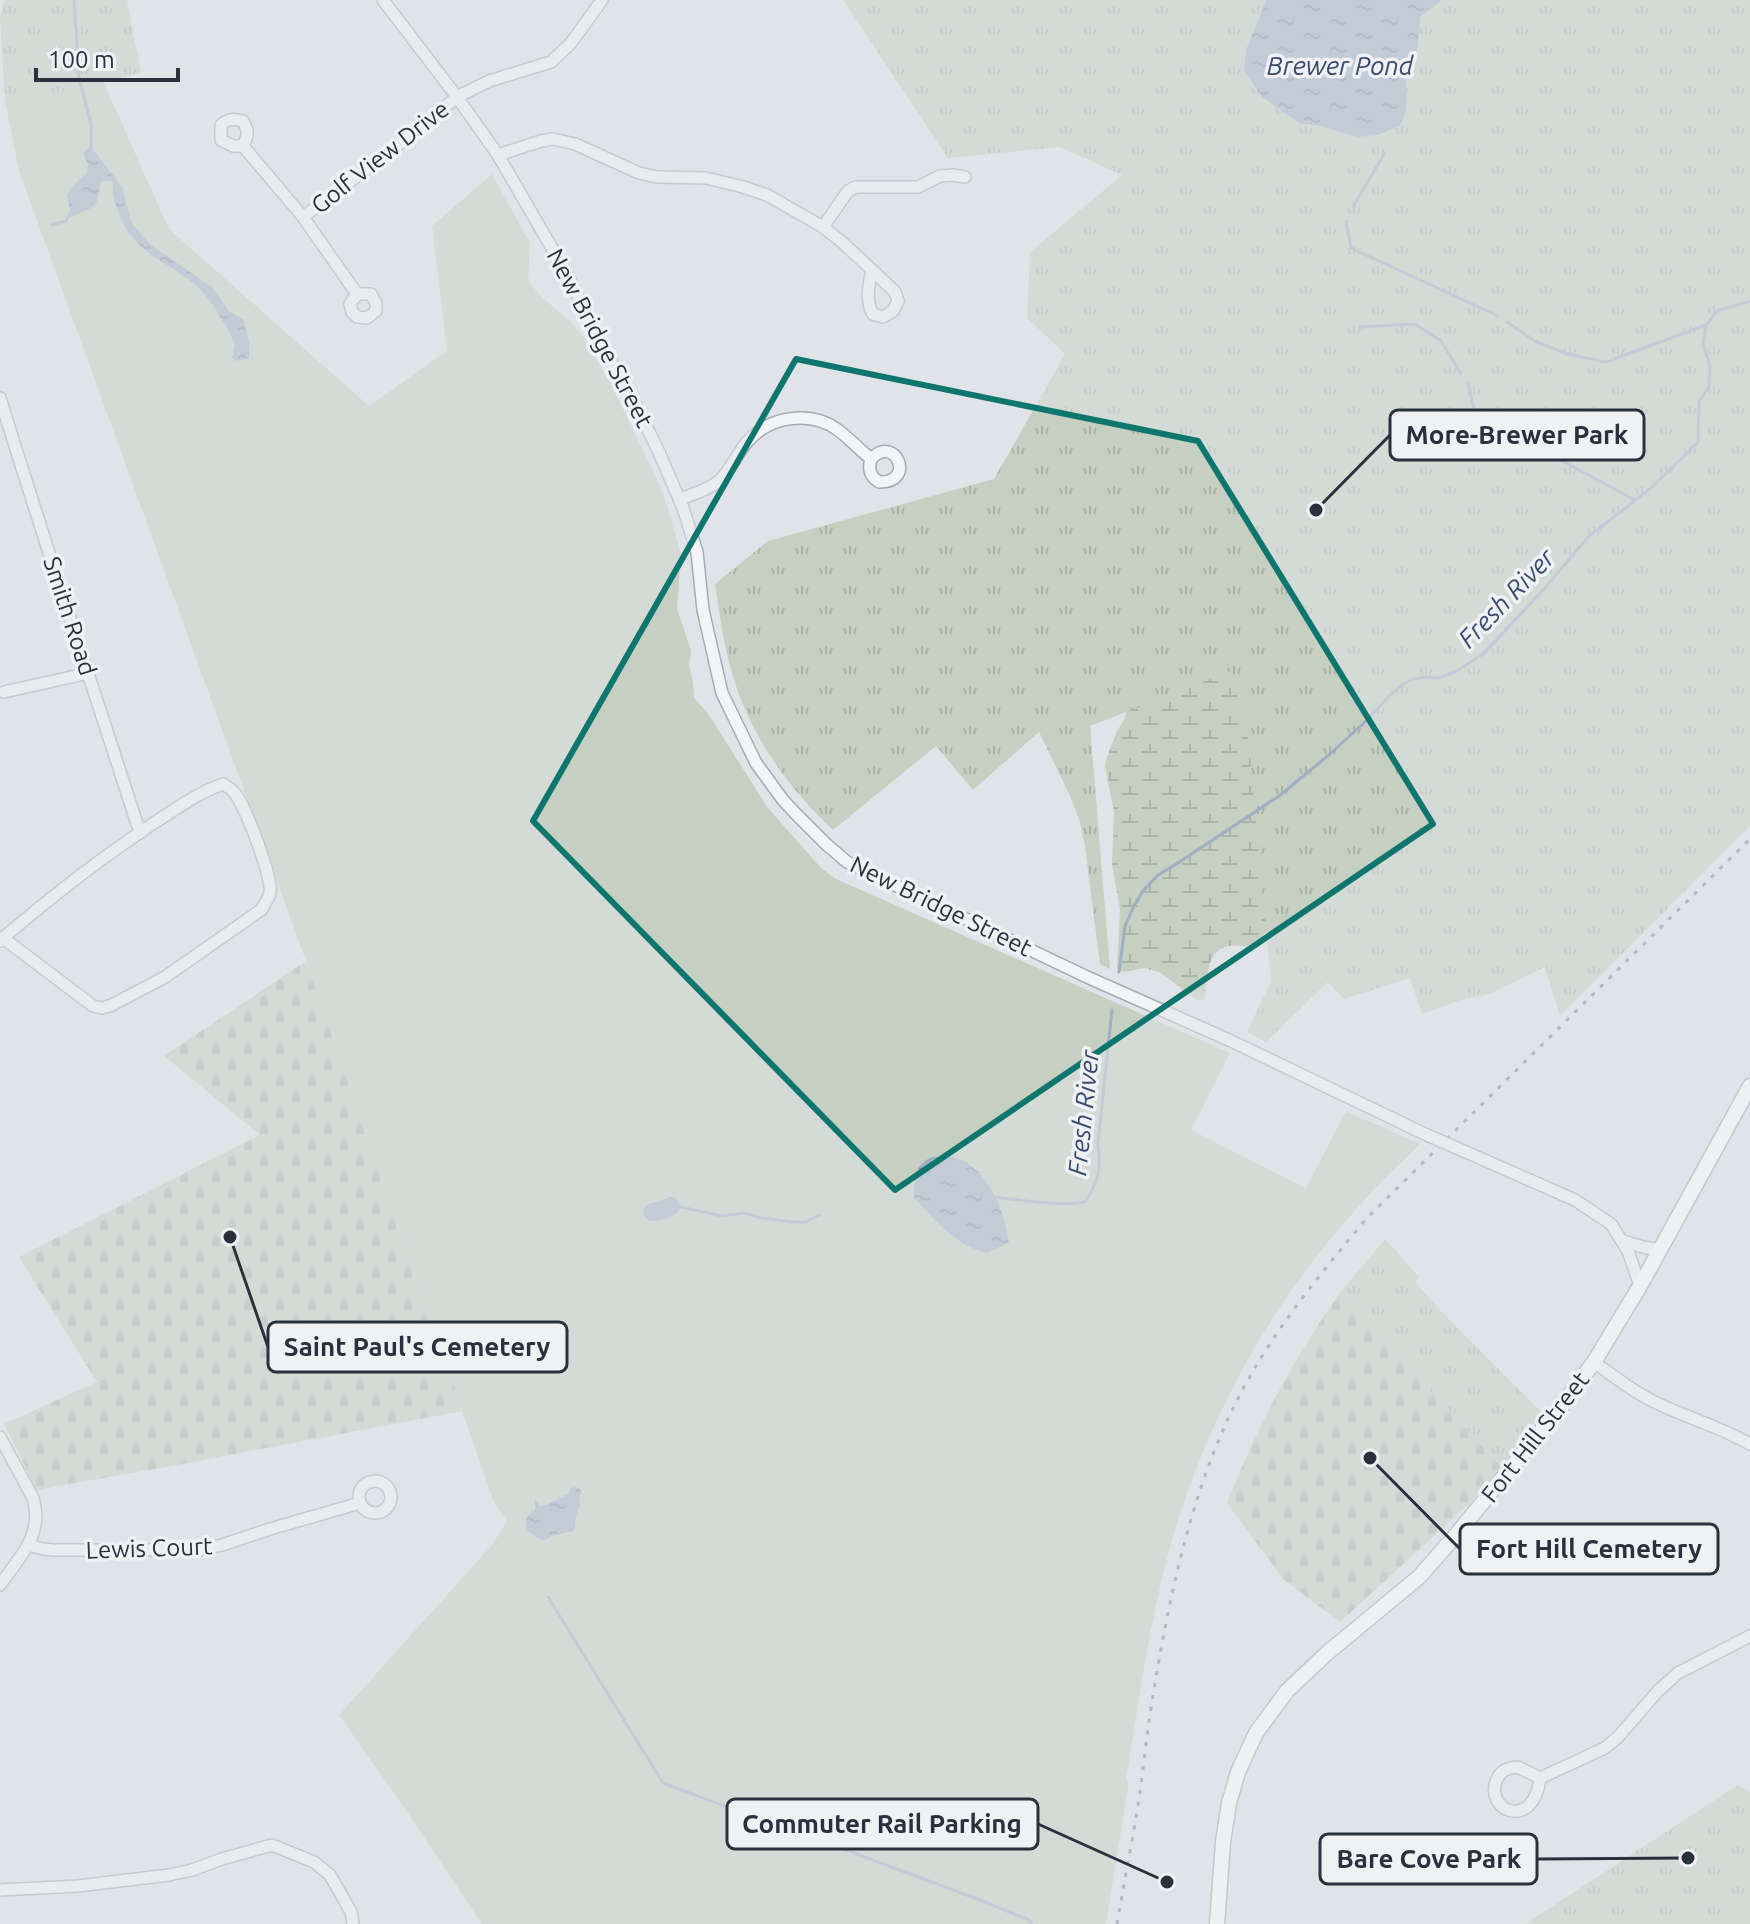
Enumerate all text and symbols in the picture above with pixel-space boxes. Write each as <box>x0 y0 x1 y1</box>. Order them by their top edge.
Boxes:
scale bar <box>36 32 178 82</box>
text: 100 m <box>48 46 115 73</box>
water label: Brewer Pond <box>1267 51 1415 80</box>
street label: Golf View Drive <box>306 95 454 219</box>
street label: New Bridge Street <box>542 244 659 432</box>
callout: More-Brewer Park <box>1390 410 1644 460</box>
text: More-Brewer Park <box>1406 420 1629 449</box>
water label: Fresh River <box>1452 542 1561 653</box>
street label: Smith Road <box>38 553 102 679</box>
street label: New Bridge Street <box>846 850 1037 962</box>
water label: Fresh River <box>1062 1048 1104 1177</box>
callout: Saint Paul's Cemetery <box>268 1322 567 1372</box>
text: Saint Paul's Cemetery <box>284 1332 551 1361</box>
street label: Fort Hill Street <box>1476 1366 1595 1508</box>
callout: Fort Hill Cemetery <box>1460 1524 1718 1574</box>
street label: Lewis Court <box>85 1532 213 1564</box>
text: Fort Hill Cemetery <box>1476 1534 1702 1563</box>
callout: Commuter Rail Parking <box>727 1799 1038 1849</box>
text: Commuter Rail Parking <box>742 1809 1022 1838</box>
callout: Bare Cove Park <box>1320 1834 1537 1884</box>
text: Bare Cove Park <box>1337 1844 1522 1873</box>

